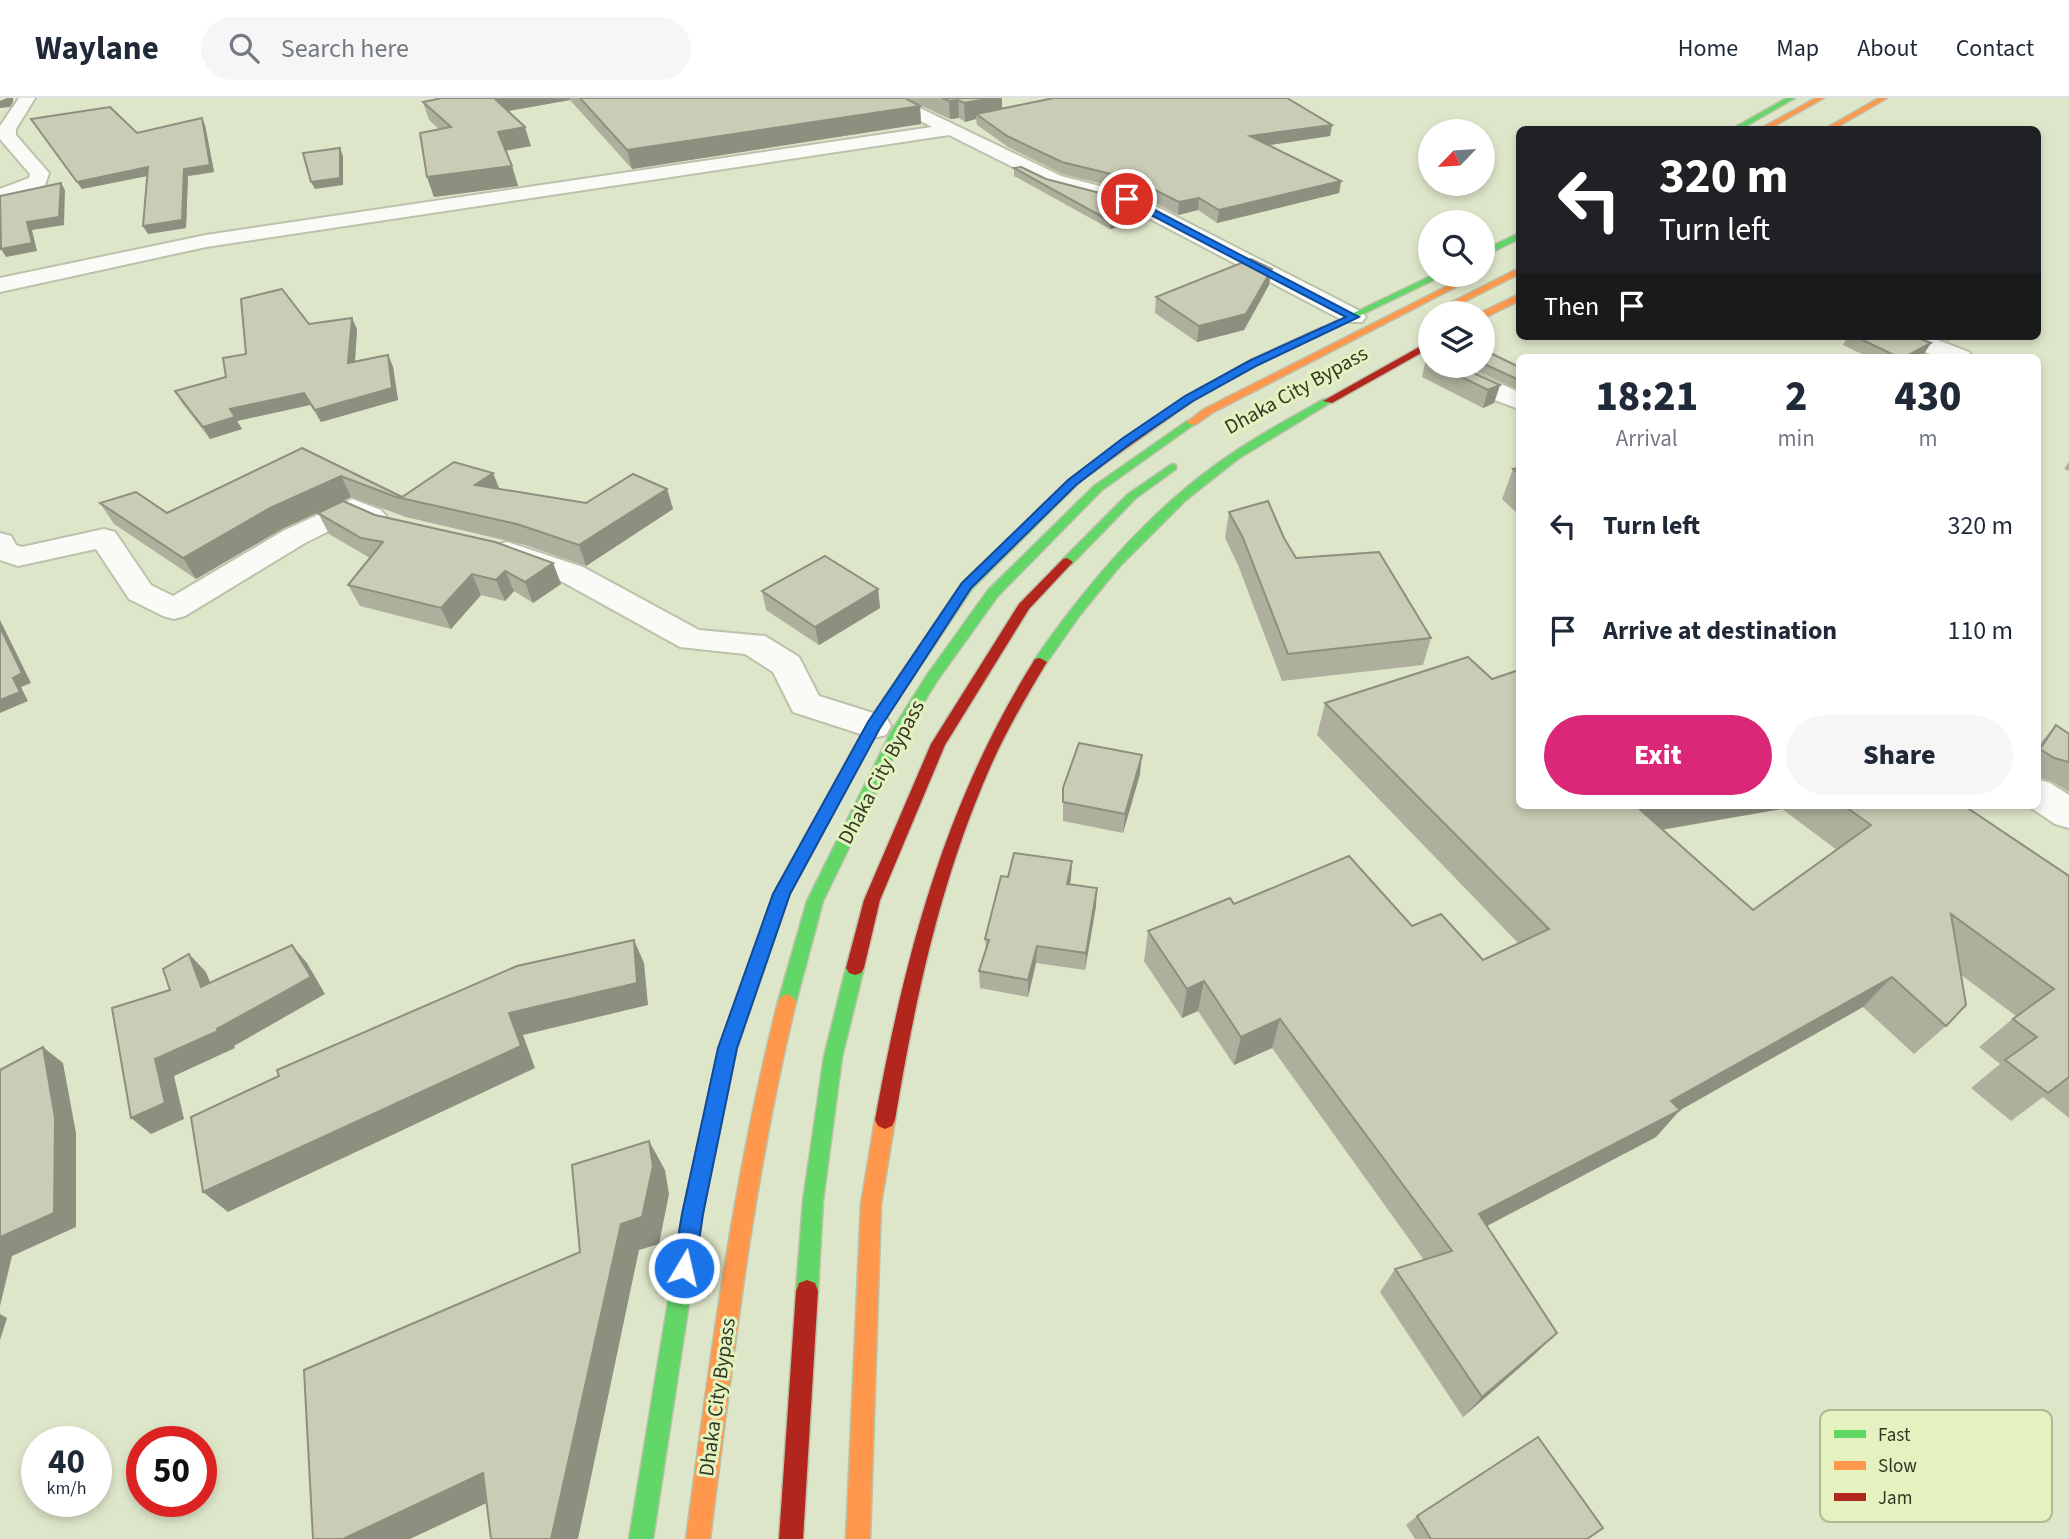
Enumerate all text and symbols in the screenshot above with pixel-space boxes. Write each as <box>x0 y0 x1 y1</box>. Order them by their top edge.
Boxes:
search box <box>201 17 691 80</box>
text: Waylane <box>35 25 159 72</box>
icon: search <box>225 29 263 67</box>
text: Search here <box>281 30 409 67</box>
text: Home <box>1678 31 1738 66</box>
text: Map <box>1776 31 1819 66</box>
text: About <box>1857 31 1918 66</box>
text: Contact <box>1956 31 2034 66</box>
north arrow <box>1418 119 1494 196</box>
map controls <box>1418 119 1495 378</box>
text: 320 m <box>1659 142 1788 212</box>
icon: left <box>1544 154 1635 245</box>
pin <box>1097 169 1157 229</box>
icon: arrive <box>1108 180 1146 218</box>
text: Turn left <box>1659 207 1770 253</box>
button: search <box>1418 210 1495 287</box>
icon: arrive <box>1613 287 1651 325</box>
text: Then <box>1544 288 1599 325</box>
button: layers <box>1418 301 1495 378</box>
street label: Dhaka City Bypass <box>1219 338 1373 442</box>
text: 18:21 <box>1595 367 1698 427</box>
text: 2 <box>1785 367 1807 427</box>
text: 430 <box>1894 367 1962 427</box>
text: Arrival <box>1616 422 1678 455</box>
text: min <box>1778 422 1815 455</box>
text: m <box>1918 422 1937 455</box>
icon: left <box>1544 507 1582 545</box>
text: Turn left <box>1603 507 1700 544</box>
text: 320 m <box>1947 507 2013 544</box>
icon: arrive <box>1544 612 1582 650</box>
text: Arrive at destination <box>1603 612 1837 649</box>
text: 110 m <box>1947 612 2013 649</box>
street label: Dhaka City Bypass <box>830 694 932 849</box>
button: Exit <box>1544 715 1772 795</box>
button: Share <box>1786 715 2013 795</box>
position arrow <box>647 1231 721 1305</box>
street label: Dhaka City Bypass <box>691 1316 743 1478</box>
legend <box>1820 1410 2052 1522</box>
text: Fast <box>1878 1422 1911 1449</box>
speed limit sign: 50 <box>126 1426 217 1517</box>
text: 40 <box>48 1437 85 1487</box>
text: Slow <box>1878 1453 1917 1480</box>
text: km/h <box>47 1476 86 1501</box>
text: Jam <box>1878 1485 1912 1512</box>

